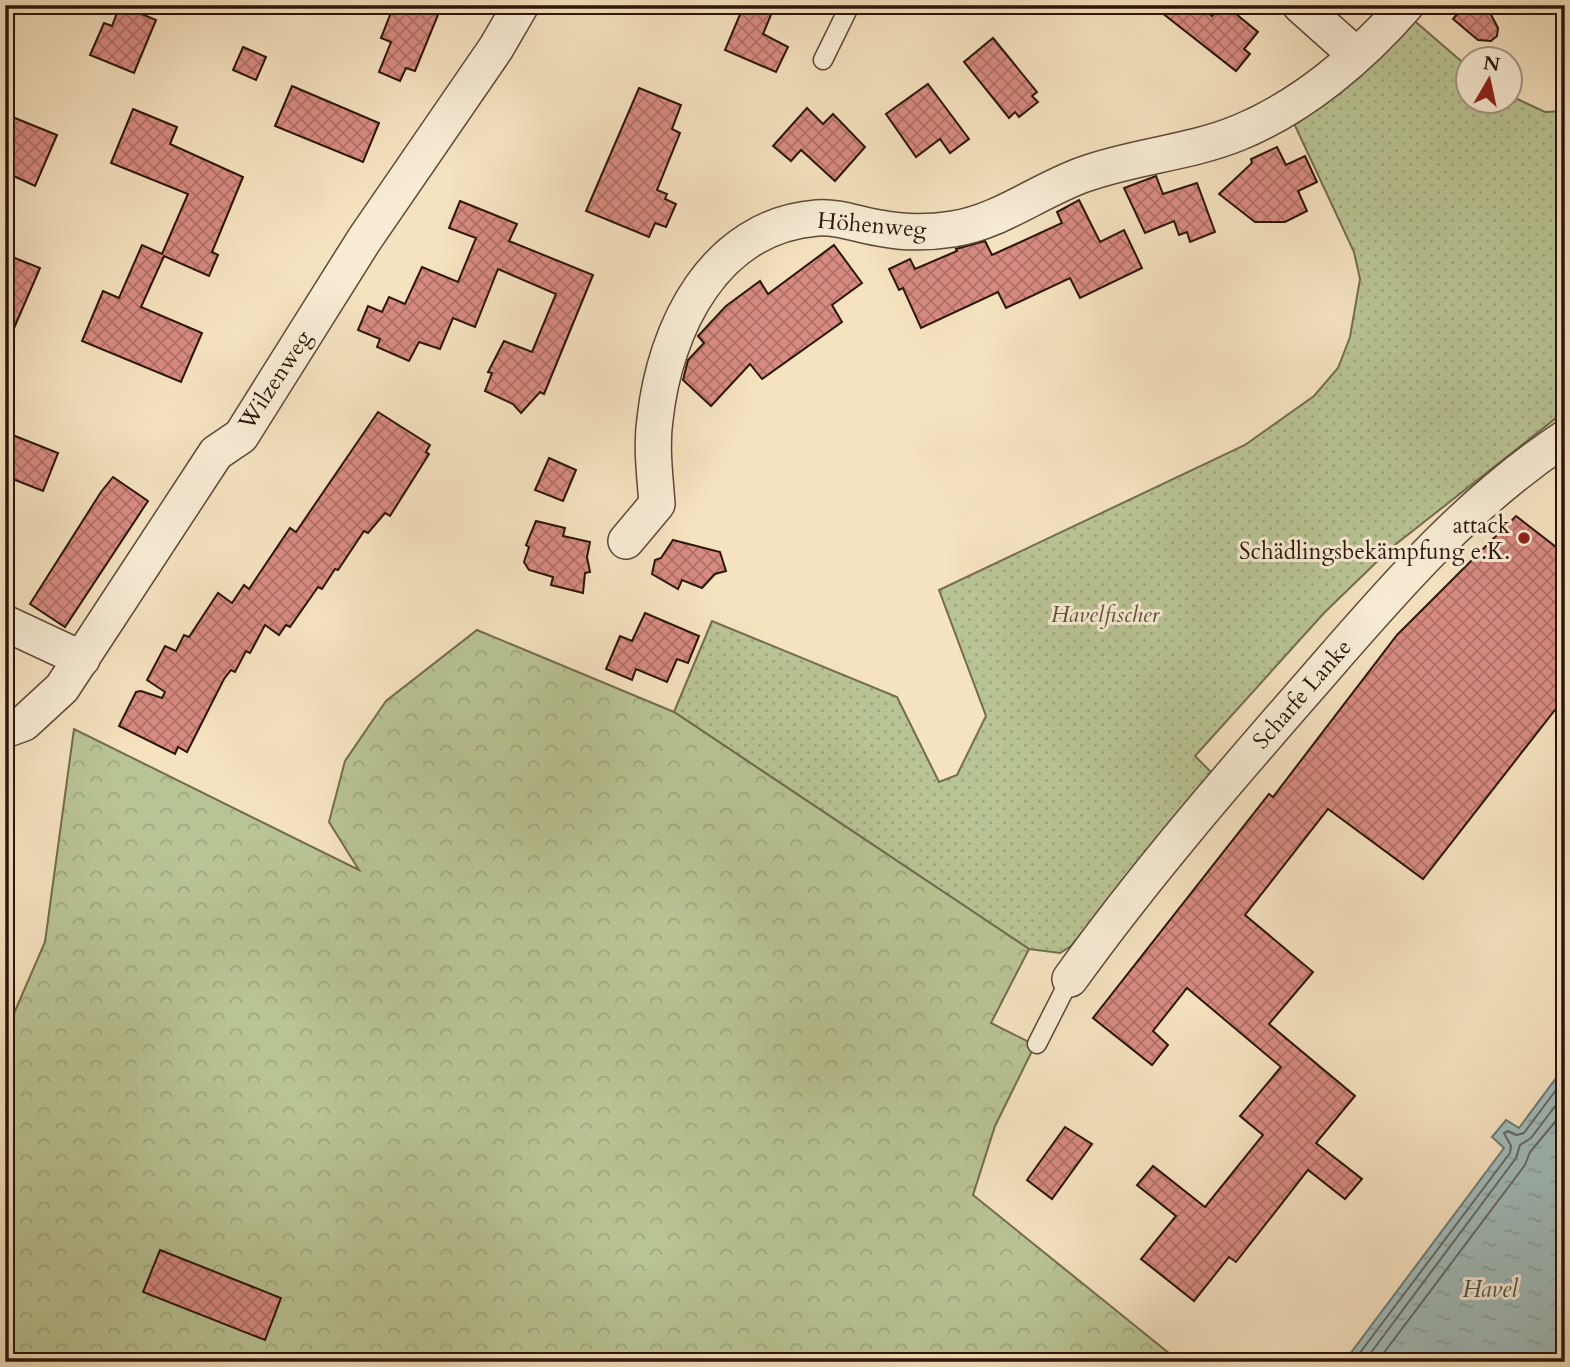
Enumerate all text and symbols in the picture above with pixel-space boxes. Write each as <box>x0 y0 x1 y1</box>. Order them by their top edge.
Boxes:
north arrow <box>1454 46 1524 116</box>
text: N <box>1481 50 1502 78</box>
street label: Höhenweg <box>816 205 928 245</box>
street label: Wilzenweg <box>231 324 319 437</box>
place label: attack Schädlingsbekämpfung e.K. <box>1239 510 1511 567</box>
marker: attack Schädlingsbekämpfung e.K. <box>1516 530 1532 546</box>
park label: Havelfischer <box>1051 599 1161 630</box>
street label: Scharfe Lanke <box>1246 632 1358 756</box>
water label: Havel <box>1462 1273 1519 1306</box>

